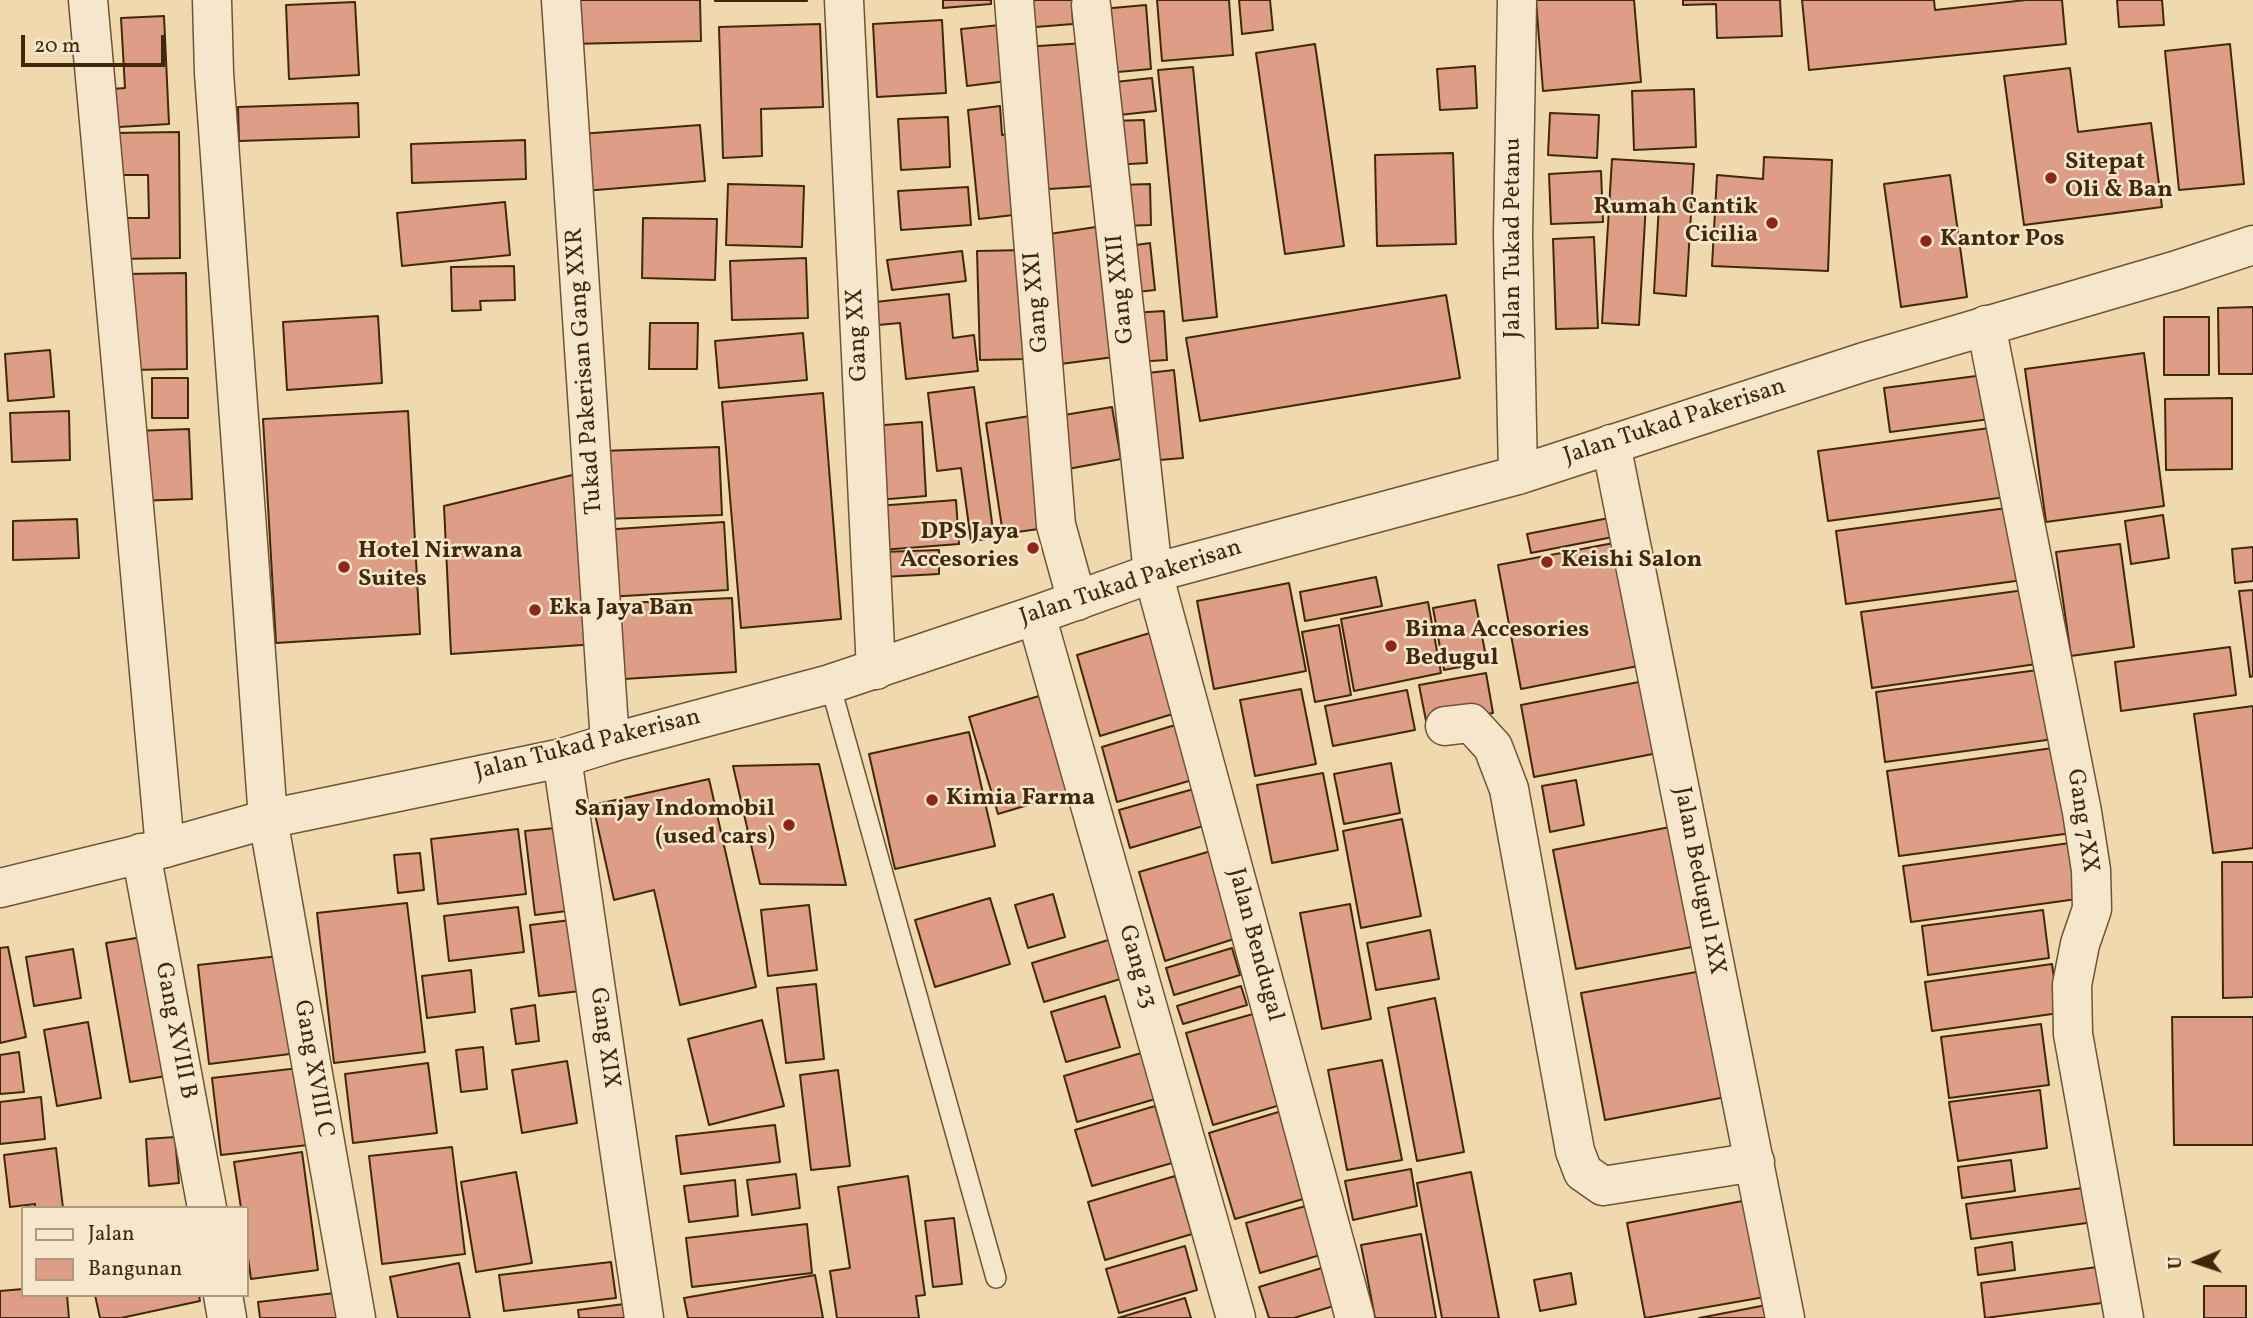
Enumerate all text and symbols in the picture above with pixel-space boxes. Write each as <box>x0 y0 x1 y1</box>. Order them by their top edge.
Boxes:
scale bar <box>24 21 168 65</box>
text: 20 m <box>34 32 80 61</box>
street label: Jalan Tukad Petanu <box>1501 138 1529 338</box>
place label: Sitepat Oli & Ban <box>2065 150 2173 206</box>
marker: Sitepat Oli & Ban <box>2043 170 2059 186</box>
place label: Rumah Cantik Cicilia <box>1594 195 1758 251</box>
marker: Rumah Cantik Cicilia <box>1764 215 1780 231</box>
street label: Tukad Pakerisan Gang XXR <box>562 227 610 515</box>
place label: Kantor Pos <box>1940 227 2064 255</box>
street label: Gang XXII <box>1102 233 1142 345</box>
marker: Kantor Pos <box>1918 233 1934 249</box>
street label: Gang XXI <box>1019 250 1057 354</box>
street label: Gang XX <box>842 288 876 382</box>
street label: Jalan Tukad Pakerisan <box>1560 374 1790 472</box>
place label: DPS Jaya Accesories <box>900 520 1019 576</box>
street label: Jalan Tukad Pakerisan <box>1016 535 1246 633</box>
place label: Hotel Nirwana Suites <box>358 539 522 595</box>
marker: DPS Jaya Accesories <box>1025 540 1041 556</box>
place label: Keishi Salon <box>1561 548 1702 576</box>
marker: Keishi Salon <box>1539 554 1555 570</box>
marker: Hotel Nirwana Suites <box>336 559 352 575</box>
place label: Eka Jaya Ban <box>549 596 694 624</box>
marker: Eka Jaya Ban <box>527 602 543 618</box>
place label: Bima Accesories Bedugul <box>1405 618 1589 674</box>
marker: Bima Accesories Bedugul <box>1383 638 1399 654</box>
street label: Jalan Tukad Pakerisan <box>472 704 704 788</box>
street label: Gang 7XX <box>2059 767 2103 875</box>
street label: Jalan Bedugul 1XX <box>1666 785 1730 977</box>
place label: Kimia Farma <box>946 786 1095 814</box>
marker: Kimia Farma <box>924 792 940 808</box>
place label: Sanjay Indomobil (used cars) <box>574 797 775 853</box>
marker: Sanjay Indomobil (used cars) <box>781 817 797 833</box>
street label: Jalan Bendugal <box>1220 865 1288 1025</box>
street label: Gang 23 <box>1110 922 1162 1012</box>
street label: Gang XVIII B <box>147 960 201 1102</box>
street label: Gang XIX <box>582 986 624 1090</box>
street label: Gang XVIII C <box>286 998 338 1140</box>
legend <box>21 1206 248 1297</box>
text: Jalan <box>88 1220 135 1249</box>
north arrow <box>2162 1227 2232 1297</box>
text: Bangunan <box>88 1255 182 1284</box>
text: U <box>2163 1256 2189 1270</box>

